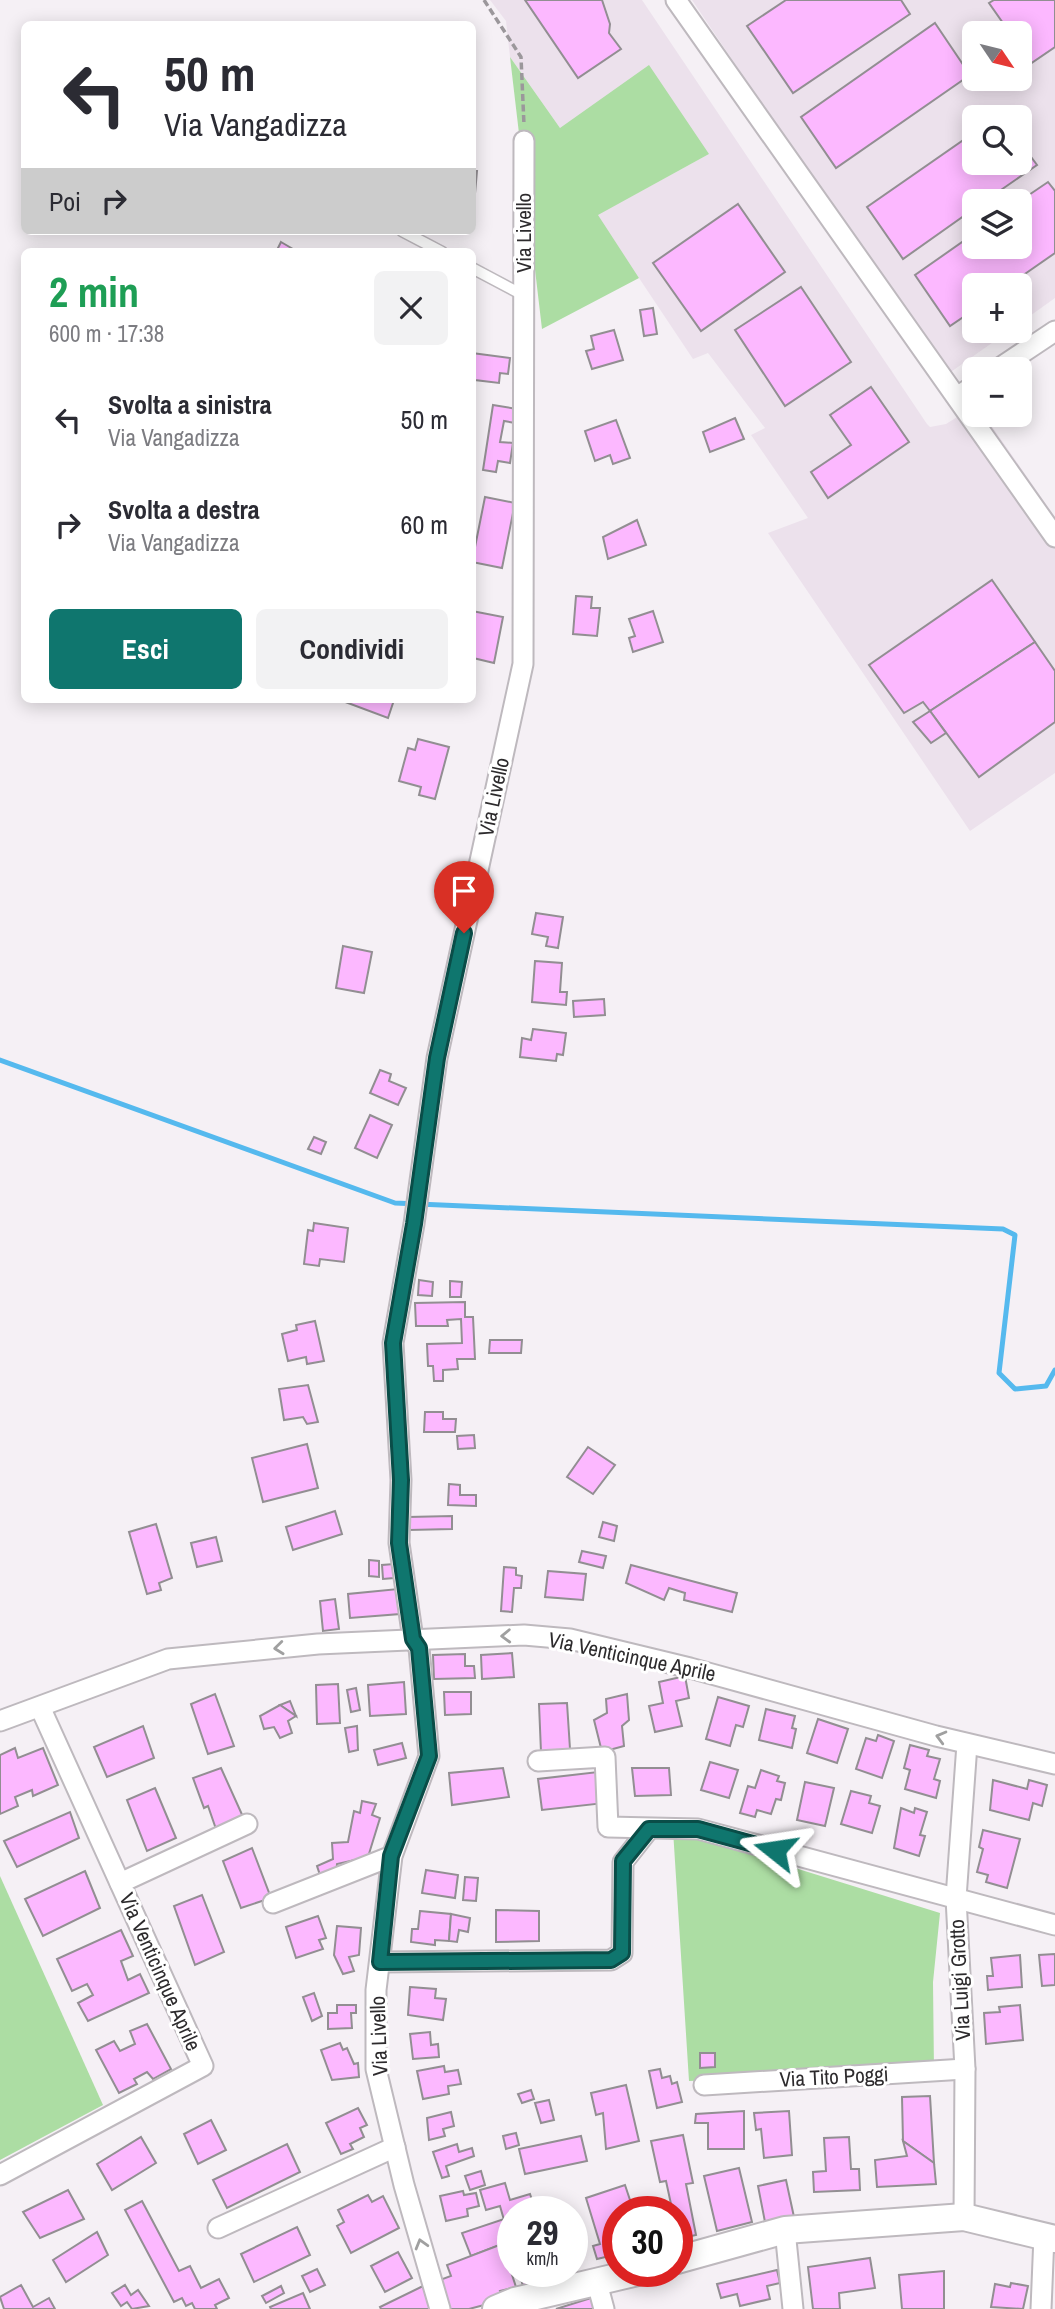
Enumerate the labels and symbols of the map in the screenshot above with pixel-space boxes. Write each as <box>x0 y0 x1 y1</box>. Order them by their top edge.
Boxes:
north arrow <box>962 21 1032 91</box>
street label: Via Livello <box>509 193 538 273</box>
street label: Via Livello <box>471 755 516 839</box>
pin <box>434 861 494 933</box>
street label: Via Venticinque Aprile <box>546 1625 718 1688</box>
one-way arrow <box>500 1628 511 1643</box>
one-way arrow <box>273 1640 284 1655</box>
one-way arrow <box>935 1731 947 1745</box>
position arrow <box>738 1813 812 1887</box>
street label: Via Venticinque Aprile <box>113 1888 208 2055</box>
street label: Via Luigi Grotto <box>942 1919 977 2041</box>
street label: Via Livello <box>363 1995 394 2077</box>
street label: Via Tito Poggi <box>779 2059 889 2094</box>
speed limit sign: 30 <box>602 2196 693 2287</box>
one-way arrow <box>415 2238 430 2250</box>

